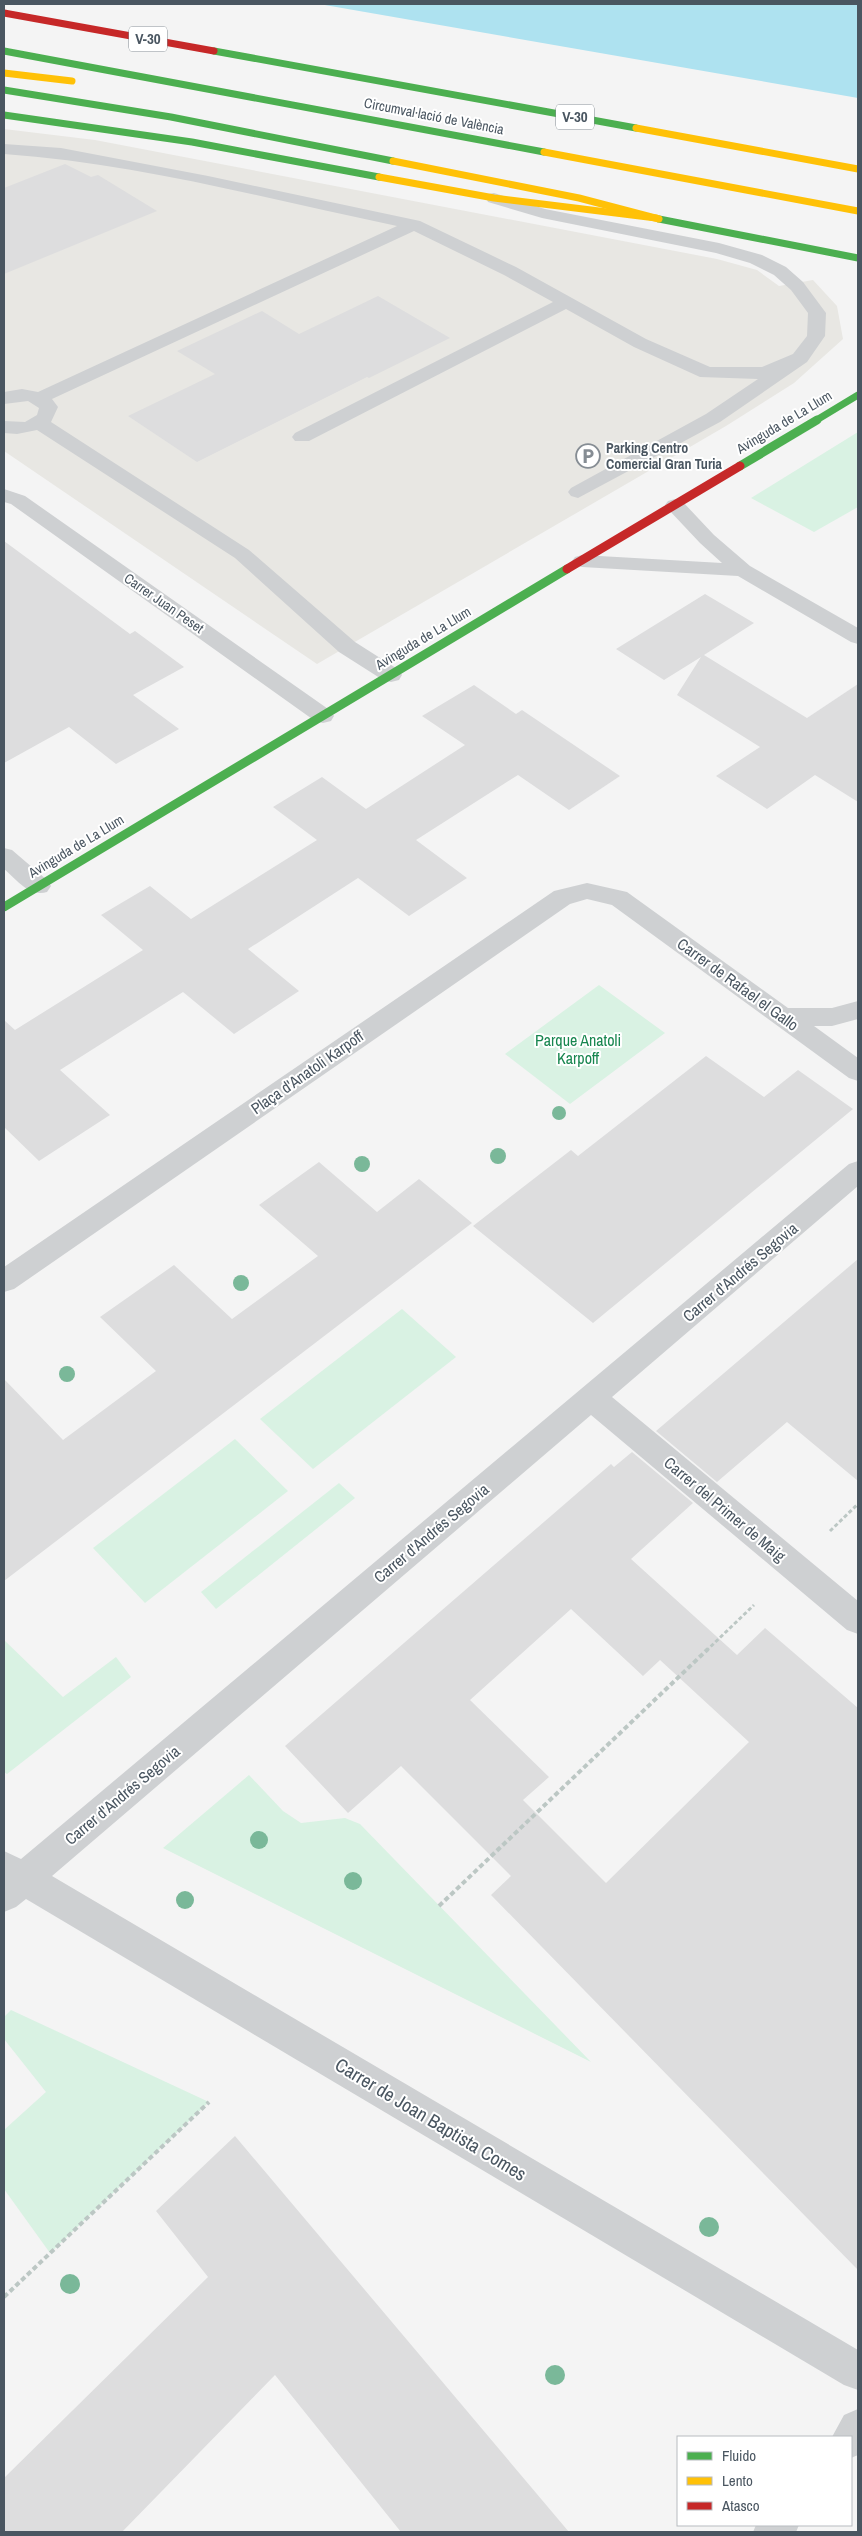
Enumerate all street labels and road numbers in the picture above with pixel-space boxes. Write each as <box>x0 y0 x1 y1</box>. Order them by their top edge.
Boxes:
road number: V-30 <box>129 26 167 52</box>
street label: Circumval·lació de València <box>363 94 506 139</box>
road number: V-30 <box>556 104 594 130</box>
street label: Avinguda de La Llum <box>732 386 835 458</box>
street label: Carrer Juan Peset <box>121 569 207 637</box>
street label: Avinguda de La Llum <box>371 602 474 674</box>
street label: Avinguda de La Llum <box>24 810 127 882</box>
street label: Carrer de Rafael el Gallo <box>673 932 803 1036</box>
street label: Plaça d'Anatoli Karpoff <box>246 1024 368 1119</box>
street label: Carrer d'Andrés Segovia <box>678 1217 803 1327</box>
street label: Carrer del Primer de Maig <box>660 1452 791 1567</box>
street label: Carrer d'Andrés Segovia <box>369 1478 494 1588</box>
street label: Carrer d'Andrés Segovia <box>60 1740 185 1850</box>
street label: Carrer de Joan Baptista Comes <box>330 2051 532 2187</box>

